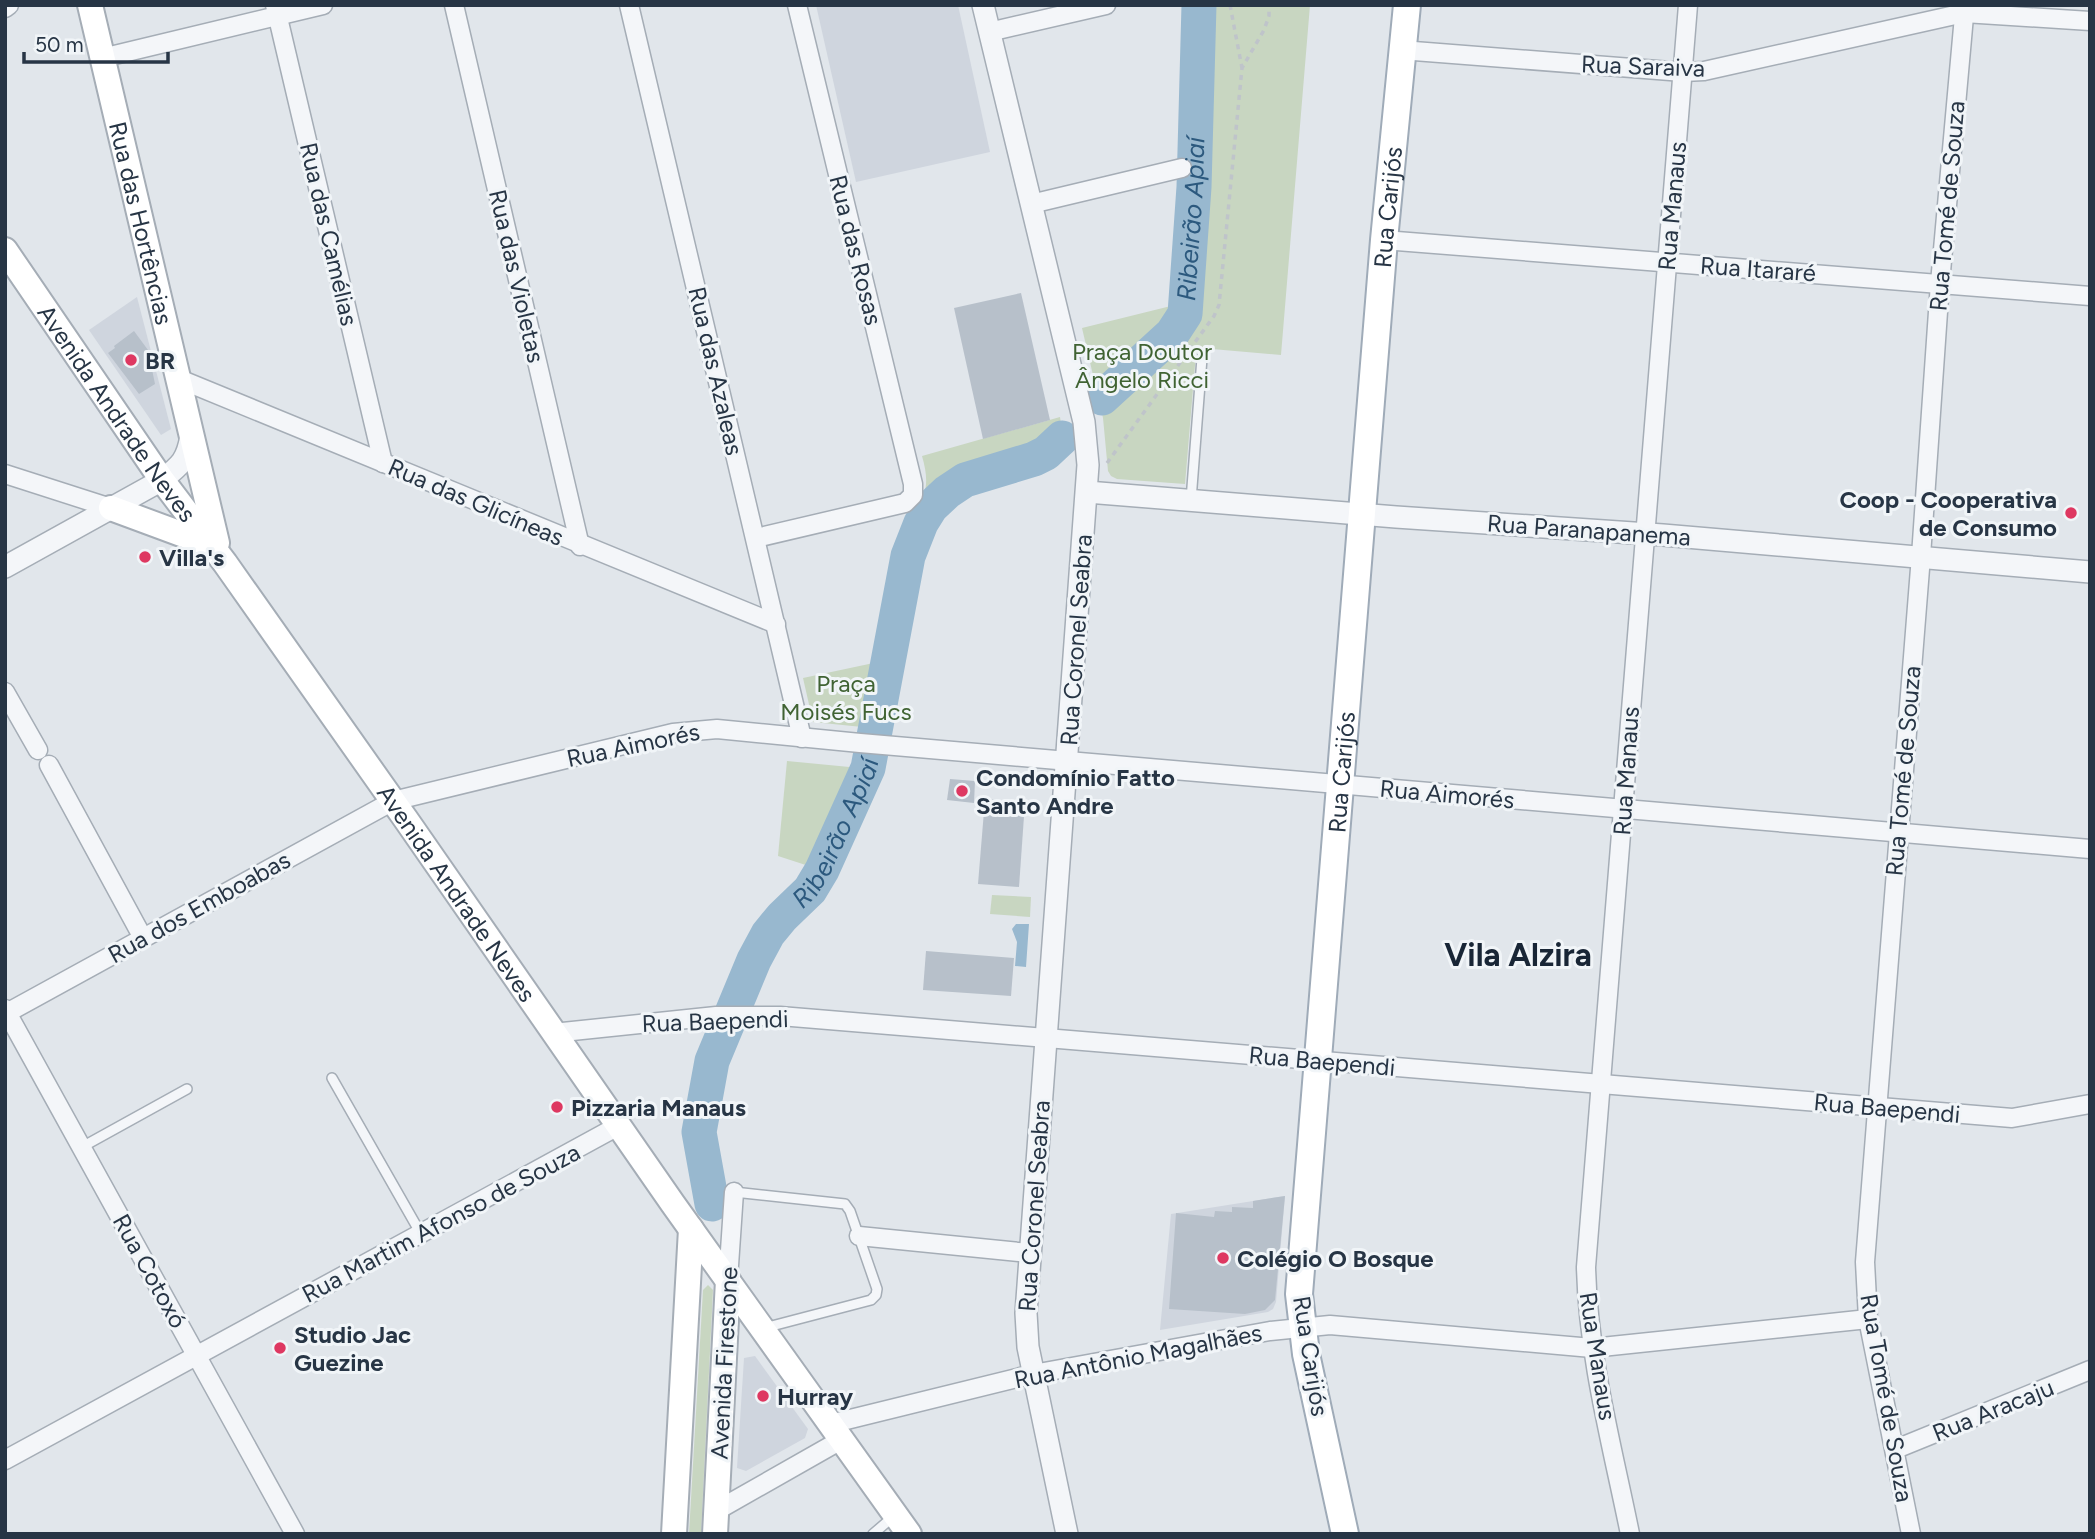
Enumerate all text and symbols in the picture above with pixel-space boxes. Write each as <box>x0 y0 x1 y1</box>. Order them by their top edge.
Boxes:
scale bar <box>24 21 168 65</box>
text: 50 m <box>35 32 84 57</box>
street label: Rua Saraiva <box>1581 49 1705 83</box>
street label: Rua Tomé de Souza <box>1923 100 1971 312</box>
street label: Rua das Hortências <box>103 119 179 327</box>
water label: Ribeirão Apiaí <box>1170 134 1211 302</box>
street label: Rua das Camélias <box>294 139 364 329</box>
street label: Rua Manaus <box>1652 140 1692 272</box>
street label: Rua Carijós <box>1367 145 1408 269</box>
street label: Rua das Rosas <box>823 172 889 328</box>
street label: Rua das Violetas <box>483 187 551 365</box>
street label: Rua Itararé <box>1699 250 1817 288</box>
street label: Rua das Azaleas <box>683 284 749 458</box>
street label: Avenida Andrade Neves <box>32 299 203 527</box>
park label: Praça Doutor Ângelo Ricci <box>1072 337 1212 394</box>
place label: BR <box>145 346 175 375</box>
marker: BR <box>123 352 139 368</box>
street label: Rua das Glicíneas <box>384 452 568 552</box>
place label: Coop - Cooperativa de Consumo <box>1839 485 2057 542</box>
marker: Coop - Cooperativa de Consumo <box>2063 505 2079 521</box>
street label: Rua Paranapanema <box>1486 508 1692 552</box>
street label: Rua Coronel Seabra <box>1054 533 1098 747</box>
place label: Villa's <box>159 543 224 572</box>
marker: Villa's <box>137 549 153 565</box>
street label: Rua Tomé de Souza <box>1879 665 1927 877</box>
park label: Praça Moisés Fucs <box>780 669 912 726</box>
street label: Rua Manaus <box>1607 705 1645 837</box>
street label: Rua Carijós <box>1322 711 1360 834</box>
street label: Rua Aimorés <box>564 717 702 773</box>
water label: Ribeirão Apiaí <box>785 753 886 915</box>
place label: Condomínio Fatto Santo Andre <box>976 763 1175 820</box>
street label: Rua Aimorés <box>1378 774 1516 814</box>
street label: Avenida Andrade Neves <box>371 779 542 1007</box>
marker: Condomínio Fatto Santo Andre <box>954 783 970 799</box>
street label: Rua dos Emboabas <box>103 845 295 969</box>
district label: Vila Alzira <box>1444 936 1592 974</box>
street label: Rua Baependi <box>641 1004 789 1038</box>
street label: Rua Baependi <box>1248 1040 1396 1082</box>
street label: Rua Baependi <box>1813 1087 1961 1129</box>
place label: Pizzaria Manaus <box>571 1093 746 1122</box>
marker: Pizzaria Manaus <box>549 1099 565 1115</box>
street label: Rua Coronel Seabra <box>1012 1099 1056 1313</box>
street label: Rua Martim Afonso de Souza <box>297 1137 585 1309</box>
street label: Rua Cotoxó <box>107 1209 193 1333</box>
place label: Colégio O Bosque <box>1237 1244 1434 1273</box>
marker: Colégio O Bosque <box>1215 1250 1231 1266</box>
street label: Avenida Firestone <box>704 1266 744 1460</box>
street label: Rua Manaus <box>1574 1290 1622 1422</box>
street label: Rua Tomé de Souza <box>1854 1292 1920 1504</box>
street label: Rua Carijós <box>1287 1294 1335 1418</box>
street label: Rua Antônio Magalhães <box>1012 1318 1264 1394</box>
place label: Studio Jac Guezine <box>294 1320 411 1377</box>
marker: Studio Jac Guezine <box>272 1340 288 1356</box>
street label: Rua Aracaju <box>1928 1373 2058 1447</box>
place label: Hurray <box>777 1382 853 1411</box>
marker: Hurray <box>755 1388 771 1404</box>

